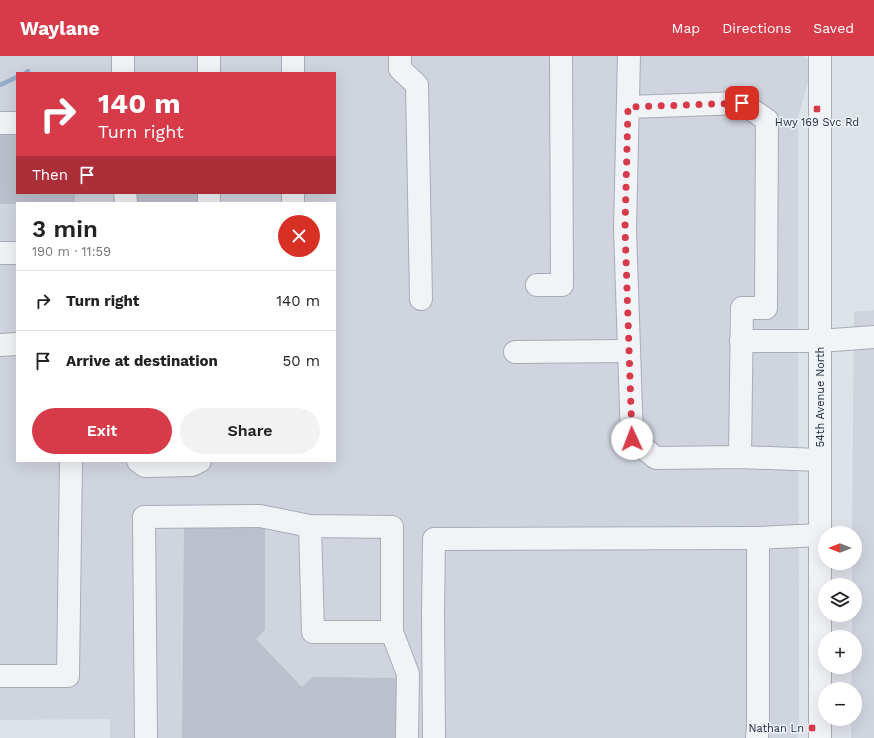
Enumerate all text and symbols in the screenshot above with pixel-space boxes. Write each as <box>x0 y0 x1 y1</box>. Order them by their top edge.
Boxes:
text: Waylane <box>20 17 99 40</box>
text: Map <box>672 20 700 36</box>
text: Directions <box>722 20 791 36</box>
text: Saved <box>813 20 854 36</box>
pin <box>725 86 759 120</box>
text: 140 m <box>98 87 181 120</box>
icon: right <box>32 88 84 140</box>
icon: arrive <box>731 92 753 114</box>
marker: Hwy 169 Svc Rd <box>812 104 822 114</box>
place label: Hwy 169 Svc Rd <box>775 116 859 129</box>
text: Turn right <box>98 121 184 142</box>
icon: arrive <box>76 164 98 186</box>
text: Then <box>32 166 68 184</box>
text: 3 min <box>32 215 98 243</box>
button: close <box>278 215 320 257</box>
text: 190 m · 11:59 <box>32 244 111 259</box>
icon: right <box>32 290 54 312</box>
text: Turn right <box>66 292 139 310</box>
text: 140 m <box>276 292 320 310</box>
street label: 54th Avenue North <box>814 347 827 447</box>
icon: arrive <box>32 350 54 372</box>
text: Arrive at destination <box>66 352 218 370</box>
text: 50 m <box>283 352 320 370</box>
button: Exit <box>32 408 172 454</box>
button: Share <box>180 408 320 454</box>
position arrow <box>611 418 653 460</box>
north arrow <box>818 526 862 570</box>
map controls <box>818 526 862 726</box>
button: layers <box>818 578 862 622</box>
button: + <box>818 630 862 674</box>
button: − <box>818 682 862 726</box>
place label: Nathan Ln <box>748 722 804 735</box>
marker: Nathan Ln <box>807 723 817 733</box>

